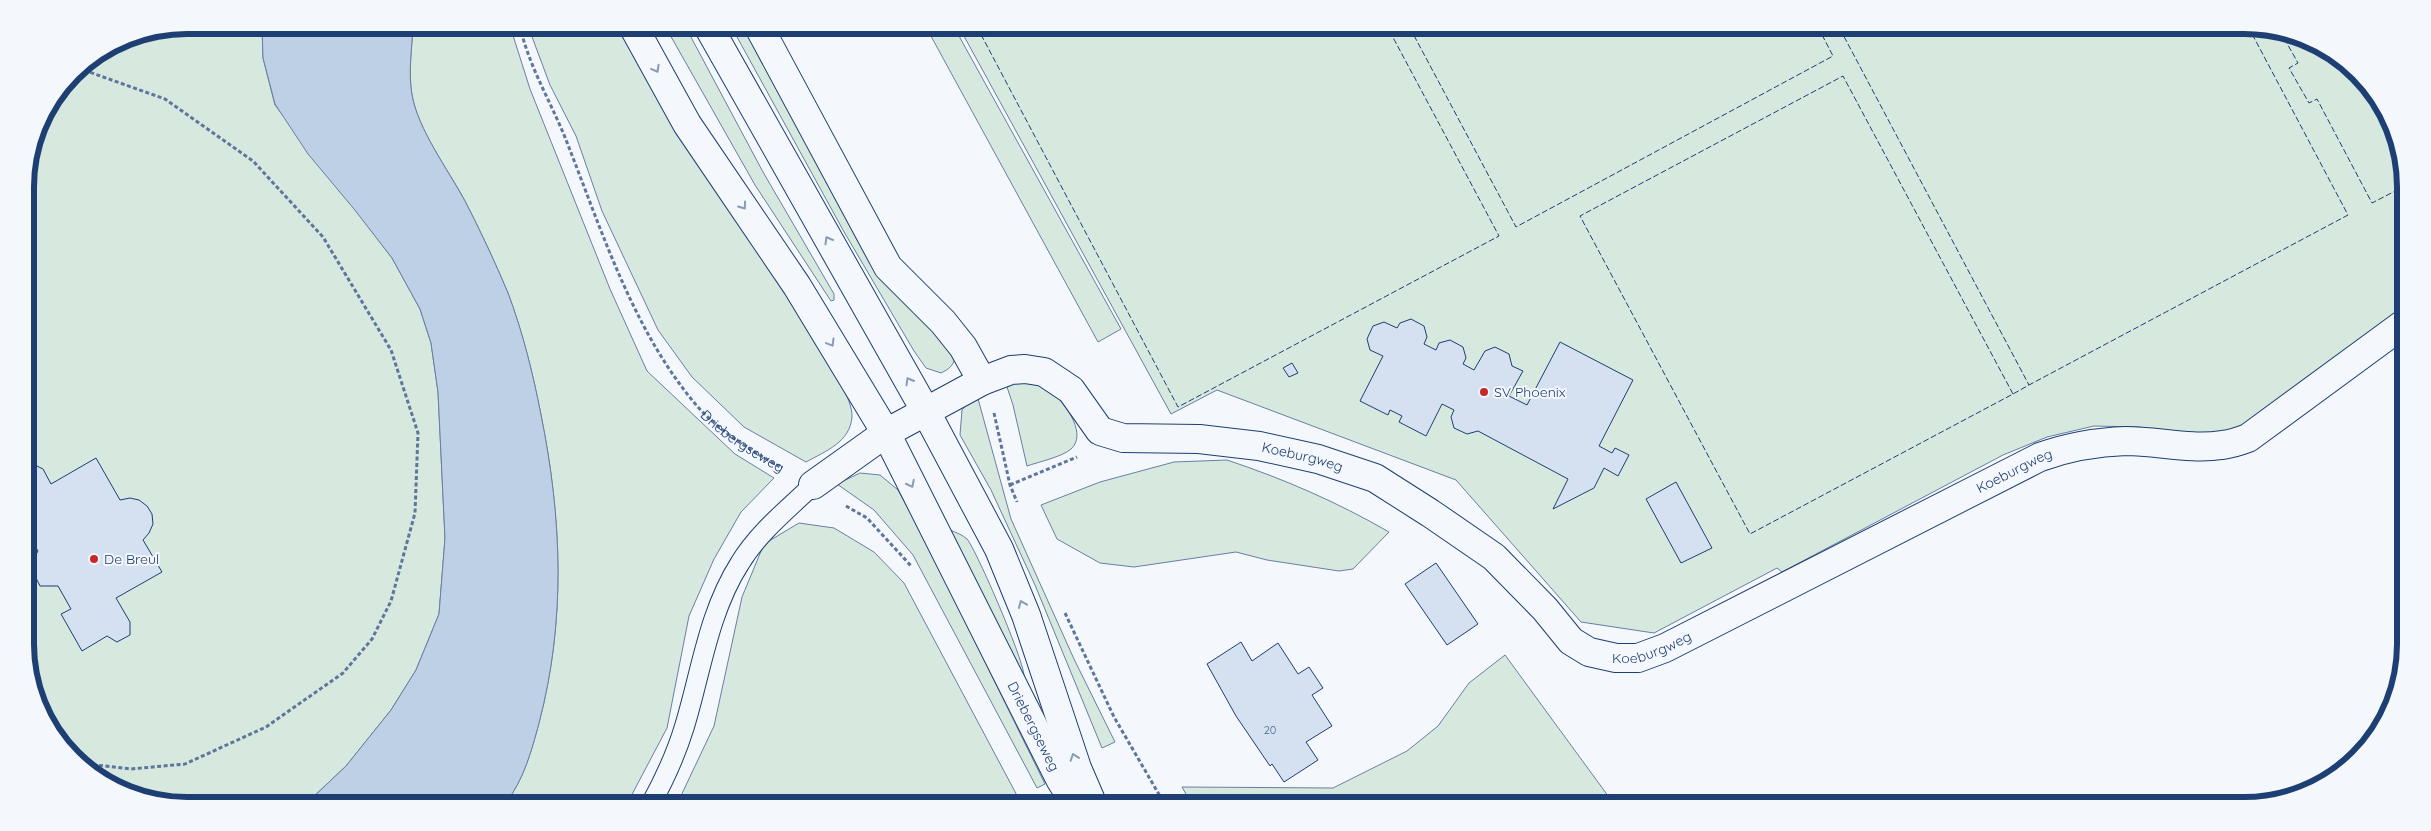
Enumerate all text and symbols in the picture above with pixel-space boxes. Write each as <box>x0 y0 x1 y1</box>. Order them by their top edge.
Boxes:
one-way arrow <box>650 64 660 73</box>
one-way arrow <box>737 200 746 210</box>
one-way arrow <box>824 236 834 245</box>
one-way arrow <box>825 337 835 346</box>
one-way arrow <box>905 377 915 386</box>
place label: SV Phoenix <box>1494 383 1566 401</box>
marker: SV Phoenix <box>1478 386 1490 398</box>
street label: Driebergseweg <box>697 406 788 476</box>
street label: Koeburgweg <box>1260 438 1345 476</box>
street label: Koeburgweg <box>1973 444 2055 497</box>
one-way arrow <box>905 479 915 488</box>
place label: De Breul <box>104 550 159 568</box>
marker: De Breul <box>88 553 100 565</box>
one-way arrow <box>1017 600 1027 608</box>
street label: Koeburgweg <box>1612 627 1694 667</box>
street label: Driebergseweg <box>1003 679 1064 774</box>
house number: 20 <box>1264 723 1276 737</box>
one-way arrow <box>1070 754 1080 762</box>

